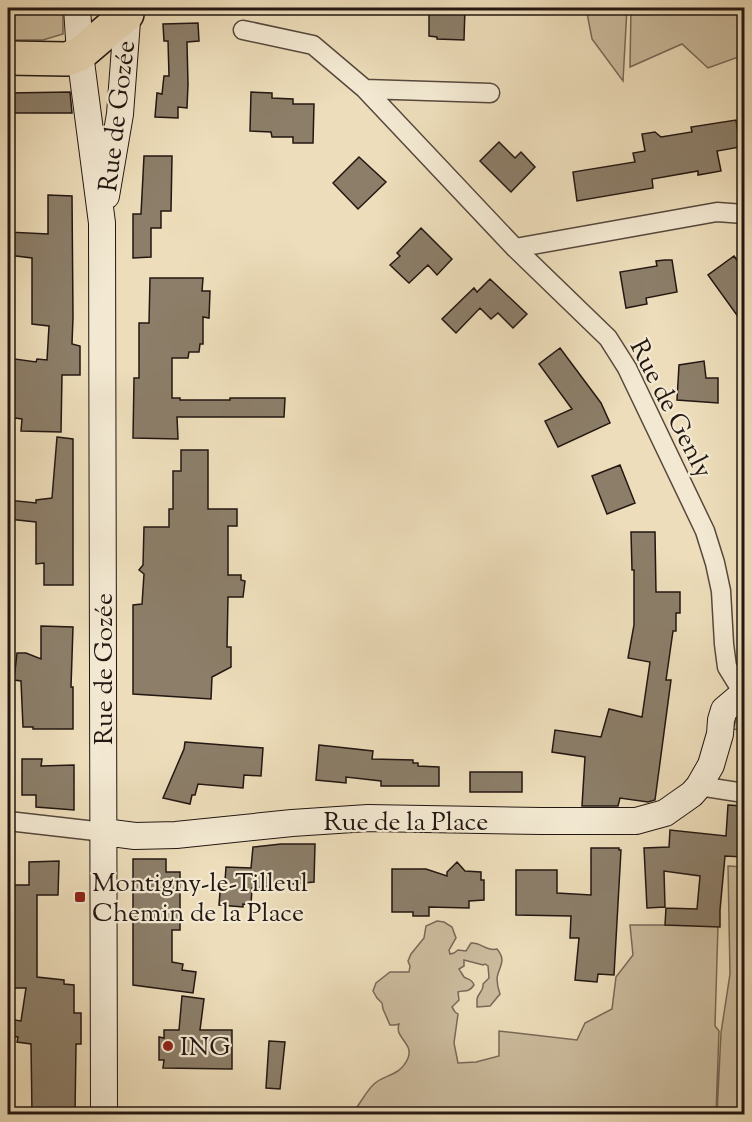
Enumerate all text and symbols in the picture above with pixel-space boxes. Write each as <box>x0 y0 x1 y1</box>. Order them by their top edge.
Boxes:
street label: Rue de Gozée <box>91 39 146 194</box>
street label: Rue de Genly <box>619 333 721 485</box>
street label: Rue de Gozée <box>87 593 124 745</box>
street label: Rue de la Place <box>324 805 488 842</box>
place label: Montigny-le-Tilleul Chemin de la Place <box>92 866 308 933</box>
marker: Montigny-le-Tilleul Chemin de la Place <box>73 890 87 904</box>
place label: ING <box>180 1030 231 1067</box>
marker: ING <box>161 1039 175 1053</box>

